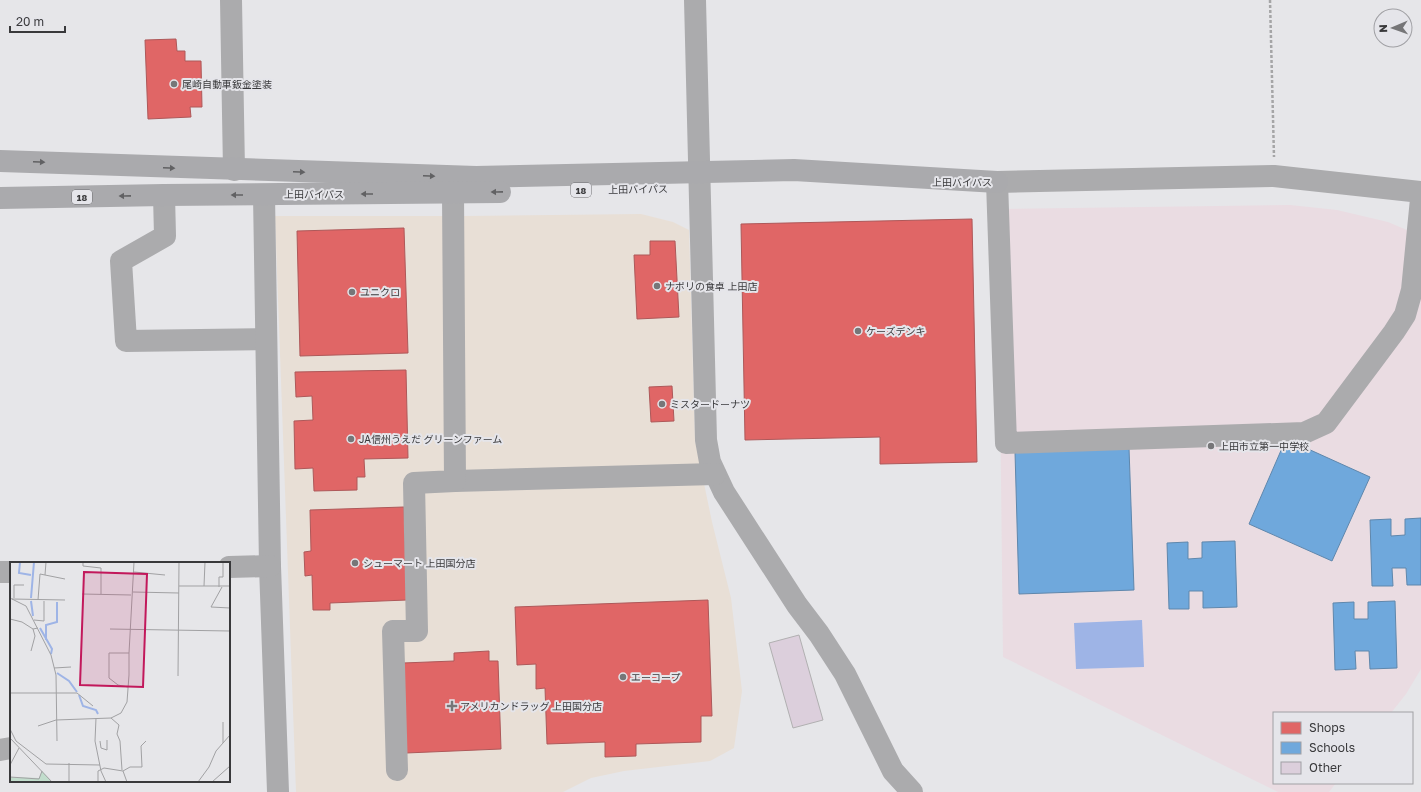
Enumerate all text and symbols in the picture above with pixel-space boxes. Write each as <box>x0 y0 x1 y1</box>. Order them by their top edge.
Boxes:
scale bar <box>10 8 65 34</box>
north arrow <box>1373 8 1413 48</box>
text: 20 m <box>16 14 44 29</box>
text: N <box>1376 24 1389 33</box>
place label: 尾崎自動車鈑金塗装 <box>182 78 272 90</box>
marker: 尾崎自動車鈑金塗装 <box>169 79 179 89</box>
one-way arrow <box>33 159 45 166</box>
one-way arrow <box>163 164 175 171</box>
one-way arrow <box>293 169 306 175</box>
one-way arrow <box>423 173 436 179</box>
street label: 上田バイパス <box>932 176 992 188</box>
street label: 上田バイパス <box>608 182 668 196</box>
road number: 18 <box>571 183 591 197</box>
street label: 上田バイパス <box>284 188 344 200</box>
one-way arrow <box>490 189 503 195</box>
road number: 18 <box>72 190 92 204</box>
one-way arrow <box>360 191 373 197</box>
one-way arrow <box>230 192 243 198</box>
one-way arrow <box>118 193 131 199</box>
place label: ナポリの食卓 上田店 <box>665 280 758 292</box>
marker: ナポリの食卓 上田店 <box>652 281 662 291</box>
place label: ユニクロ <box>360 286 400 298</box>
marker: ユニクロ <box>347 287 357 297</box>
place label: ケーズデンキ <box>866 325 926 337</box>
marker: ケーズデンキ <box>853 326 863 336</box>
place label: ミスタードーナツ <box>670 398 750 410</box>
marker: ミスタードーナツ <box>657 399 667 409</box>
place label: JA信州うえだ グリーンファーム <box>359 433 502 445</box>
marker: JA信州うえだ グリーンファーム <box>346 434 356 444</box>
place label: 上田市立第一中学校 <box>1219 440 1309 452</box>
marker: 上田市立第一中学校 <box>1206 441 1216 451</box>
place label: シューマート 上田国分店 <box>363 557 476 569</box>
marker: シューマート 上田国分店 <box>350 558 360 568</box>
inset map <box>10 562 230 782</box>
place label: エーコープ <box>631 671 680 683</box>
marker: エーコープ <box>618 672 628 682</box>
place label: アメリカンドラッグ 上田国分店 <box>460 700 602 712</box>
marker: アメリカンドラッグ 上田国分店 <box>447 701 457 711</box>
legend <box>1273 712 1413 784</box>
text: Shops <box>1309 720 1345 735</box>
text: Schools <box>1309 740 1355 755</box>
text: Other <box>1309 760 1342 775</box>

